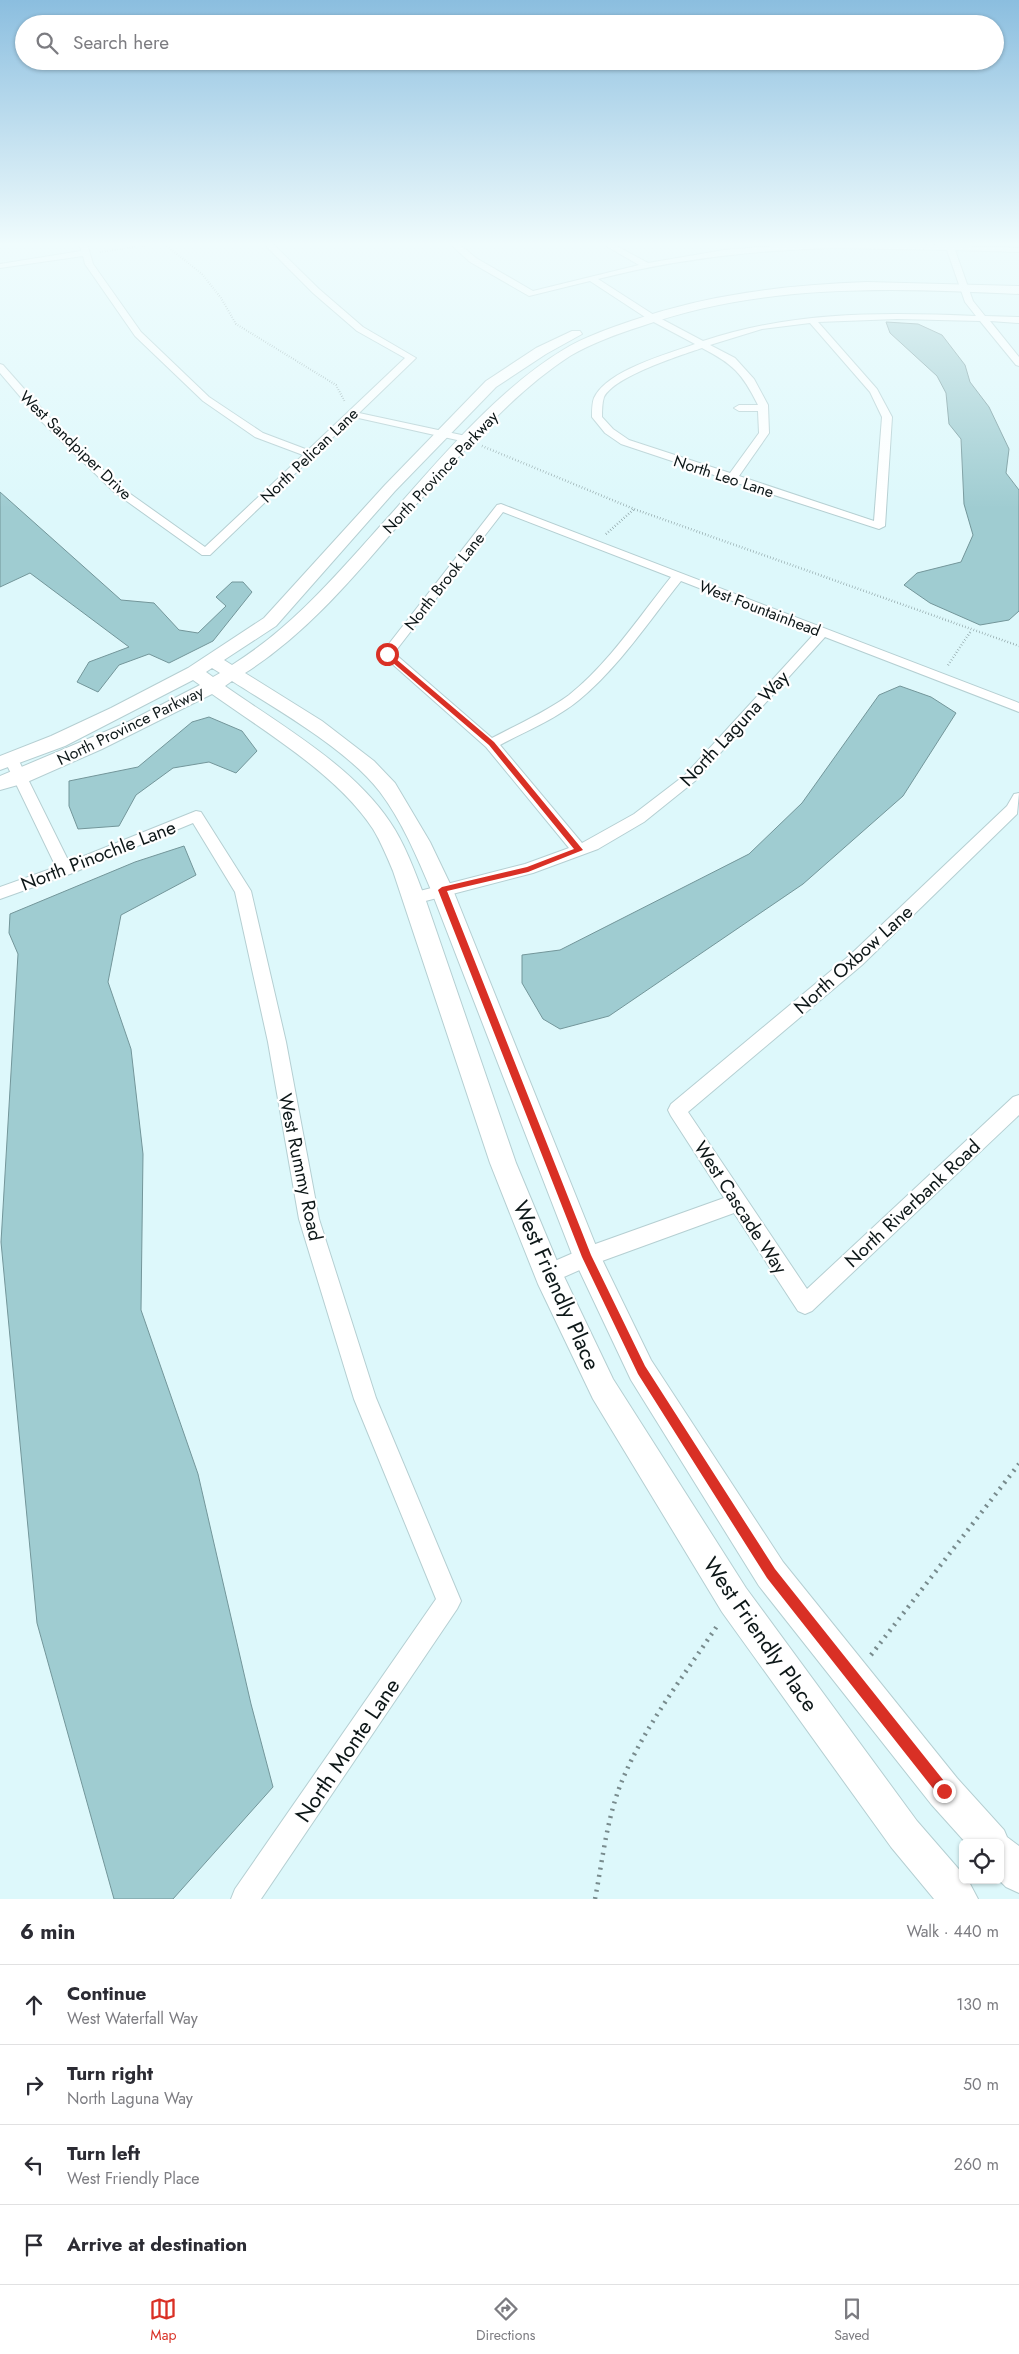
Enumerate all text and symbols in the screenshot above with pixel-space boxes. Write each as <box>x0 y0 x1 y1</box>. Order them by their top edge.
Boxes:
search box <box>15 15 1004 70</box>
icon: search <box>33 29 61 57</box>
text: Search here <box>73 29 169 56</box>
street label: West Sandpiper Drive <box>14 386 137 505</box>
street label: North Pelican Lane <box>255 403 363 508</box>
street label: North Province Parkway <box>377 405 504 539</box>
street label: North Leo Lane <box>671 449 777 504</box>
street label: North Brook Lane <box>399 527 490 635</box>
street label: West Fountainhead <box>696 575 824 642</box>
route start <box>376 643 399 666</box>
street label: North Laguna Way <box>674 664 796 792</box>
street label: North Province Parkway <box>53 680 208 771</box>
street label: North Pinochle Lane <box>17 813 180 897</box>
street label: North Oxbow Lane <box>788 898 919 1020</box>
street label: West Rummy Road <box>272 1091 329 1243</box>
street label: North Riverbank Road <box>838 1133 986 1274</box>
street label: West Cascade Way <box>687 1135 794 1280</box>
street label: West Friendly Place <box>505 1195 609 1375</box>
street label: West Friendly Place <box>696 1550 826 1718</box>
street label: North Monte Lane <box>287 1671 407 1829</box>
route end <box>933 1780 956 1803</box>
map controls <box>959 1839 1004 1884</box>
button: locate <box>959 1839 1004 1884</box>
text: 6 min <box>20 1917 75 1947</box>
text: Walk · 440 m <box>906 1920 999 1943</box>
text: Continue <box>67 1980 146 2007</box>
icon: ahead <box>20 1991 48 2019</box>
text: 130 m <box>956 1993 999 2016</box>
text: West Waterfall Way <box>67 2007 198 2030</box>
text: Turn right <box>67 2060 153 2087</box>
icon: right <box>20 2071 48 2099</box>
text: 50 m <box>963 2073 999 2096</box>
text: North Laguna Way <box>67 2087 193 2110</box>
text: Turn left <box>67 2140 140 2167</box>
icon: left <box>20 2151 48 2179</box>
text: 260 m <box>954 2153 999 2176</box>
text: West Friendly Place <box>67 2167 200 2190</box>
icon: arrive <box>20 2231 48 2259</box>
text: Arrive at destination <box>67 2231 247 2258</box>
tab: Map <box>149 2295 177 2345</box>
tab: Directions <box>476 2295 535 2345</box>
tab: Saved <box>834 2295 870 2345</box>

